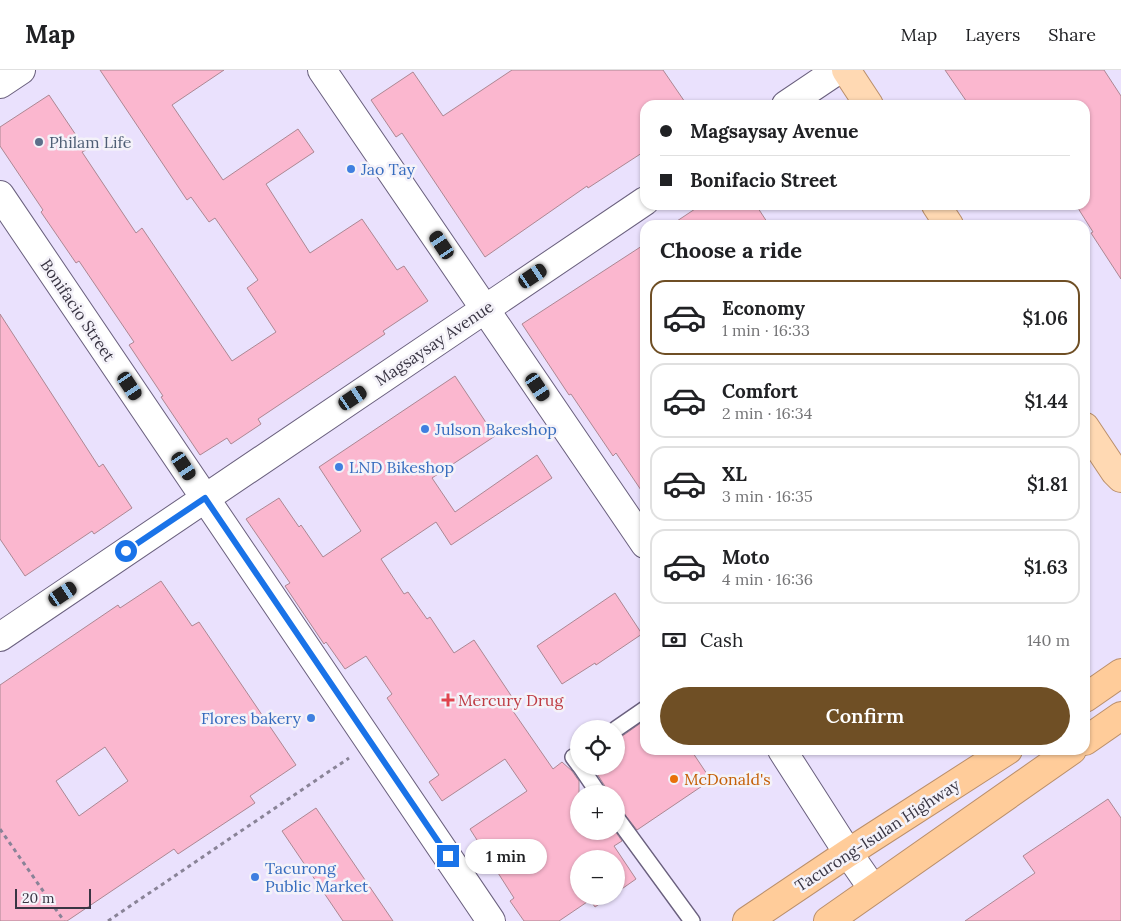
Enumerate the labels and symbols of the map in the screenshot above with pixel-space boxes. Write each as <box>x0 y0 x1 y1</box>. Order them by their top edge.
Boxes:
place label: Philam Life <box>49 132 132 152</box>
marker: Philam Life <box>33 136 45 148</box>
place label: Jao Tay <box>360 159 416 179</box>
marker: Jao Tay <box>345 163 357 175</box>
car <box>427 228 456 262</box>
street label: Bonifacio Street <box>36 255 120 366</box>
car <box>516 261 549 291</box>
street label: Magsaysay Avenue <box>371 296 497 390</box>
car <box>115 369 144 403</box>
car <box>523 370 552 404</box>
car <box>336 383 369 413</box>
place label: Julson Bakeshop <box>434 419 557 439</box>
marker: Julson Bakeshop <box>419 423 431 435</box>
car <box>169 449 198 483</box>
place label: LND Bikeshop <box>349 457 454 477</box>
marker: LND Bikeshop <box>333 461 345 473</box>
route start <box>115 540 137 562</box>
car <box>46 579 79 609</box>
place label: Mercury Drug <box>458 690 564 710</box>
marker: Mercury Drug <box>442 694 454 706</box>
place label: Flores bakery <box>201 708 302 728</box>
marker: Flores bakery <box>305 712 317 724</box>
place label: McDonald's <box>684 769 771 789</box>
marker: McDonald's <box>668 773 680 785</box>
street label: Tacurong-Isulan Highway <box>791 774 963 896</box>
callout: 1 min <box>466 838 548 874</box>
route end <box>437 845 459 867</box>
place label: Tacurong Public Market <box>265 858 369 896</box>
marker: Tacurong Public Market <box>249 871 261 883</box>
scale bar <box>15 886 91 909</box>

